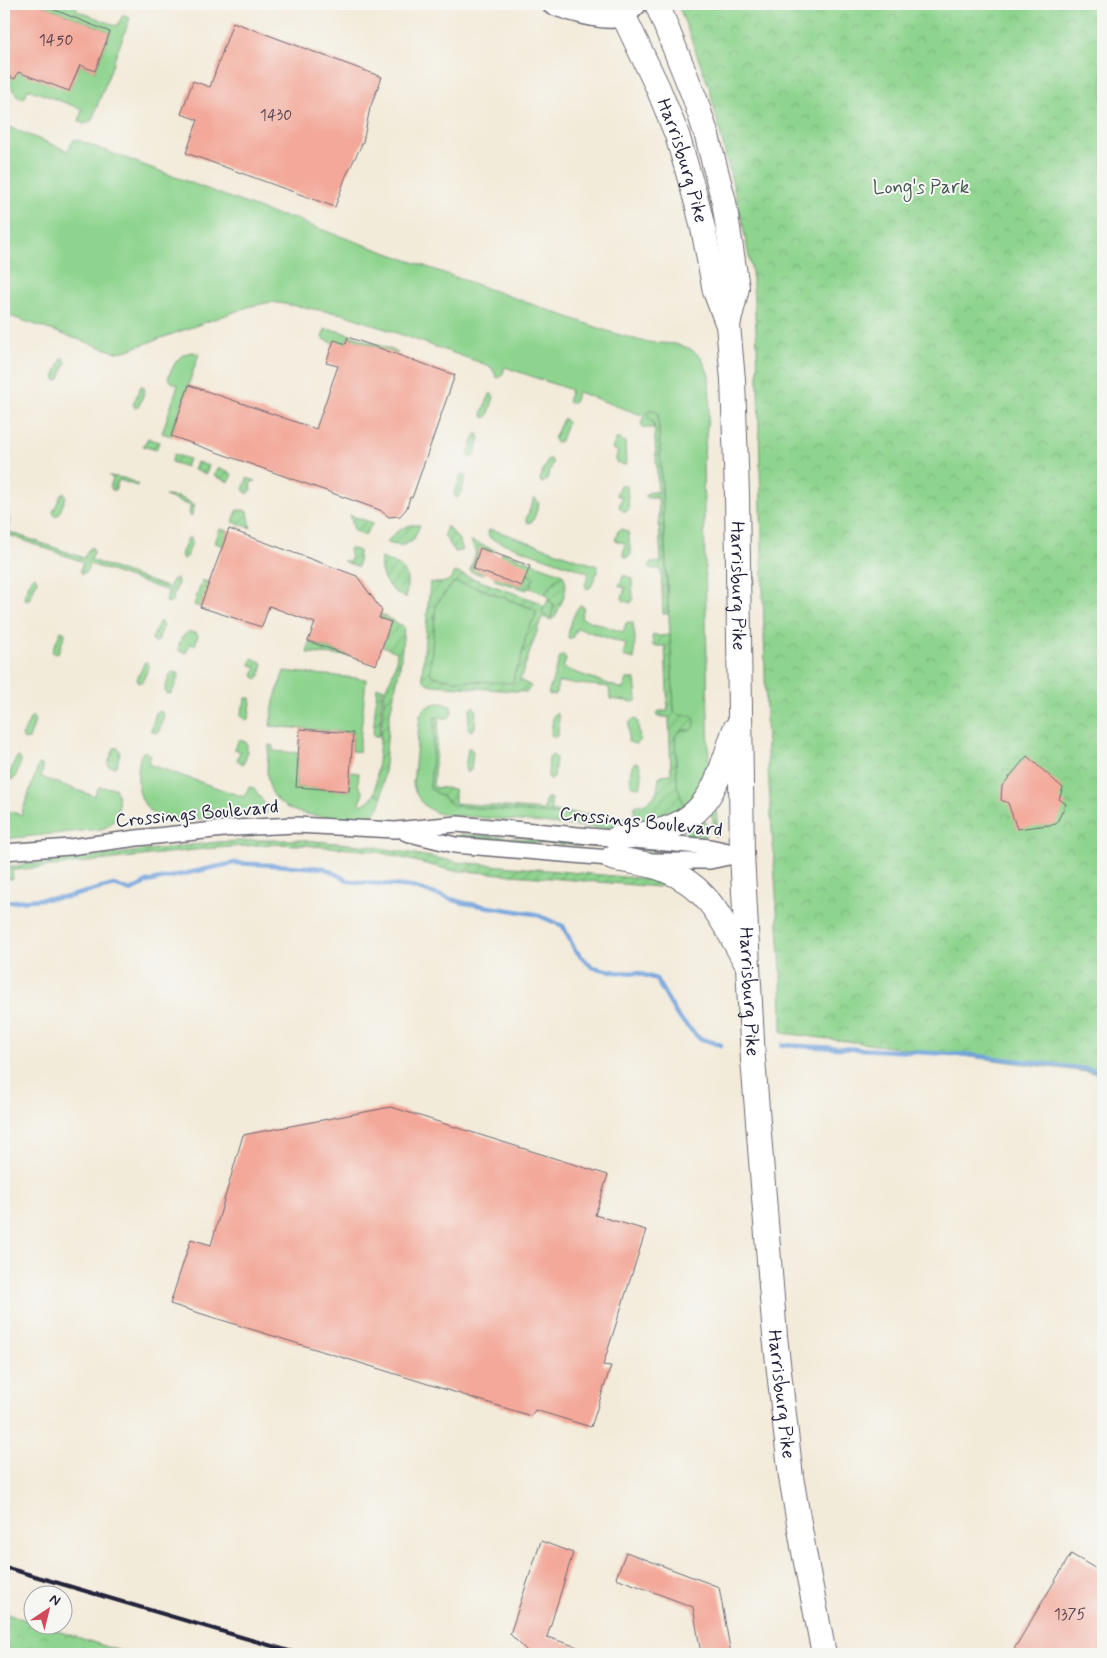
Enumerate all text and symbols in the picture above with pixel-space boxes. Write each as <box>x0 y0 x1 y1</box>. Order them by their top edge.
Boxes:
house number: 1450 <box>39 30 73 51</box>
street label: Harrisburg Pike <box>651 95 714 225</box>
house number: 1430 <box>260 105 292 126</box>
park label: Long's Park <box>873 175 970 202</box>
street label: Harrisburg Pike <box>725 521 752 651</box>
street label: Crossings Boulevard <box>114 794 280 835</box>
street label: Crossings Boulevard <box>558 801 724 844</box>
street label: Harrisburg Pike <box>733 926 765 1057</box>
street label: Harrisburg Pike <box>762 1329 801 1460</box>
north arrow <box>22 1586 72 1636</box>
text: N <box>46 1590 64 1610</box>
house number: 1375 <box>1054 1604 1086 1625</box>

